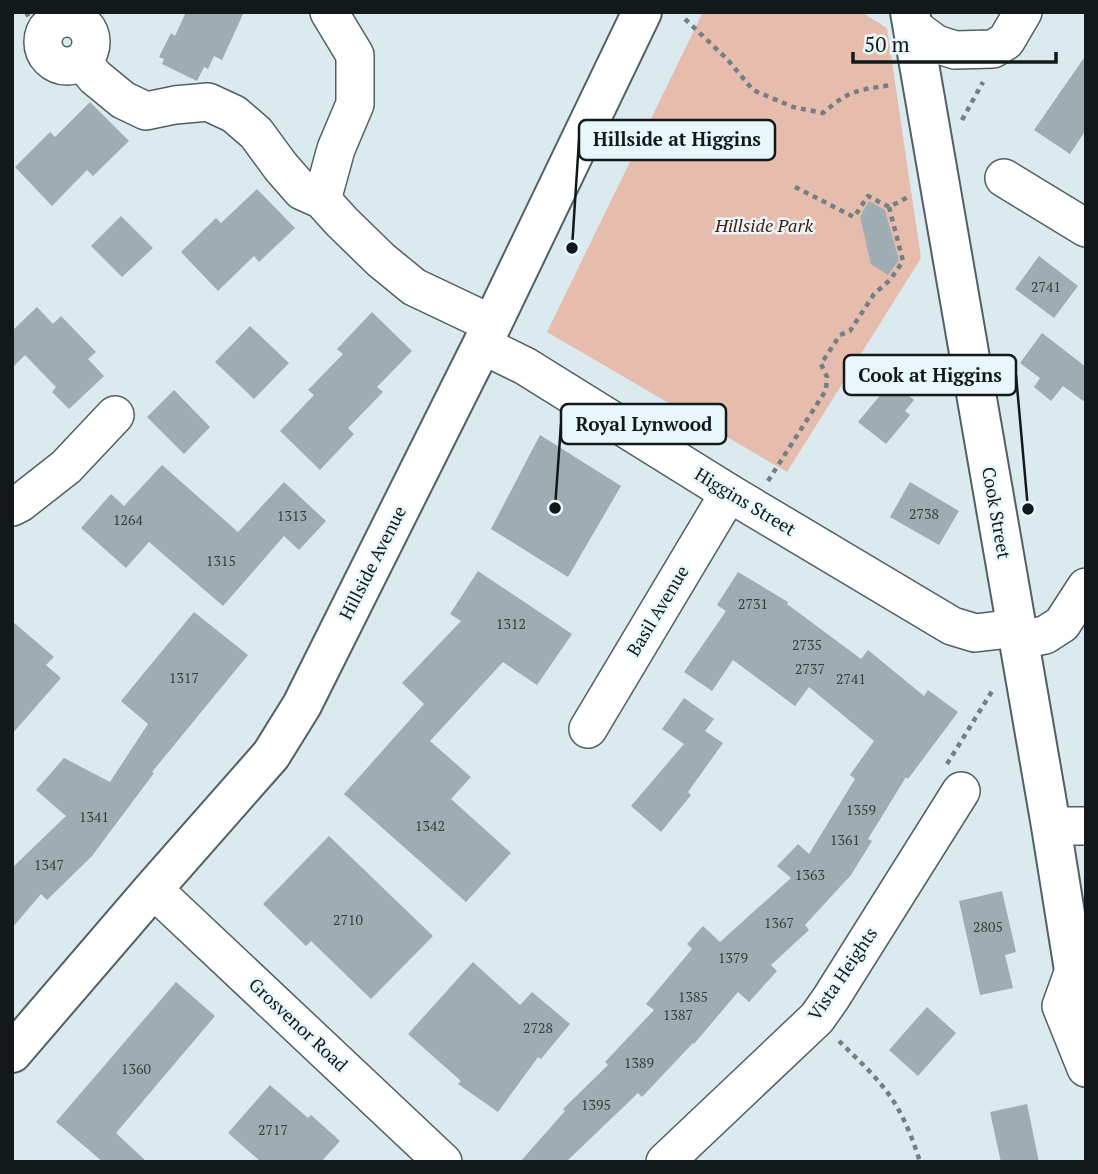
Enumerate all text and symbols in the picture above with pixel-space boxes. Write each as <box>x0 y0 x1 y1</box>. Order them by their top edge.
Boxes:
scale bar <box>853 21 1056 65</box>
text: 50 m <box>864 30 910 58</box>
callout: Hillside at Higgins <box>579 120 775 160</box>
text: Hillside at Higgins <box>593 126 761 151</box>
park label: Hillside Park <box>714 213 813 237</box>
house number: 2741 <box>1031 277 1061 296</box>
callout: Cook at Higgins <box>844 355 1016 395</box>
text: Cook at Higgins <box>858 362 1002 387</box>
callout: Royal Lynwood <box>561 404 726 444</box>
text: Royal Lynwood <box>576 411 713 436</box>
street label: Higgins Street <box>691 462 801 541</box>
street label: Cook Street <box>977 465 1017 561</box>
street label: Hillside Avenue <box>333 502 411 623</box>
house number: 2738 <box>909 504 939 523</box>
house number: 1313 <box>277 506 307 525</box>
house number: 1264 <box>113 510 143 529</box>
house number: 1315 <box>206 551 236 570</box>
street label: Basil Avenue <box>621 561 694 660</box>
house number: 2731 <box>738 594 768 613</box>
house number: 1312 <box>496 614 526 633</box>
house number: 2735 <box>792 635 822 654</box>
house number: 2737 <box>795 659 825 678</box>
house number: 1317 <box>169 668 199 687</box>
house number: 2741 <box>836 669 866 688</box>
house number: 1359 <box>846 800 876 819</box>
house number: 1341 <box>79 807 109 826</box>
house number: 1342 <box>415 816 445 835</box>
house number: 1361 <box>830 830 860 849</box>
house number: 1347 <box>34 855 64 874</box>
house number: 1363 <box>795 865 825 884</box>
house number: 2710 <box>333 910 363 929</box>
house number: 1367 <box>764 913 794 932</box>
house number: 2805 <box>973 917 1003 936</box>
street label: Vista Heights <box>802 922 882 1025</box>
house number: 1379 <box>718 948 748 967</box>
street label: Grosvenor Road <box>244 972 353 1076</box>
house number: 1385 <box>678 987 708 1006</box>
house number: 1387 <box>663 1005 693 1024</box>
house number: 2728 <box>523 1018 553 1037</box>
house number: 1389 <box>624 1053 654 1072</box>
house number: 1360 <box>121 1059 151 1078</box>
house number: 1395 <box>581 1095 611 1114</box>
house number: 2717 <box>258 1120 288 1139</box>

